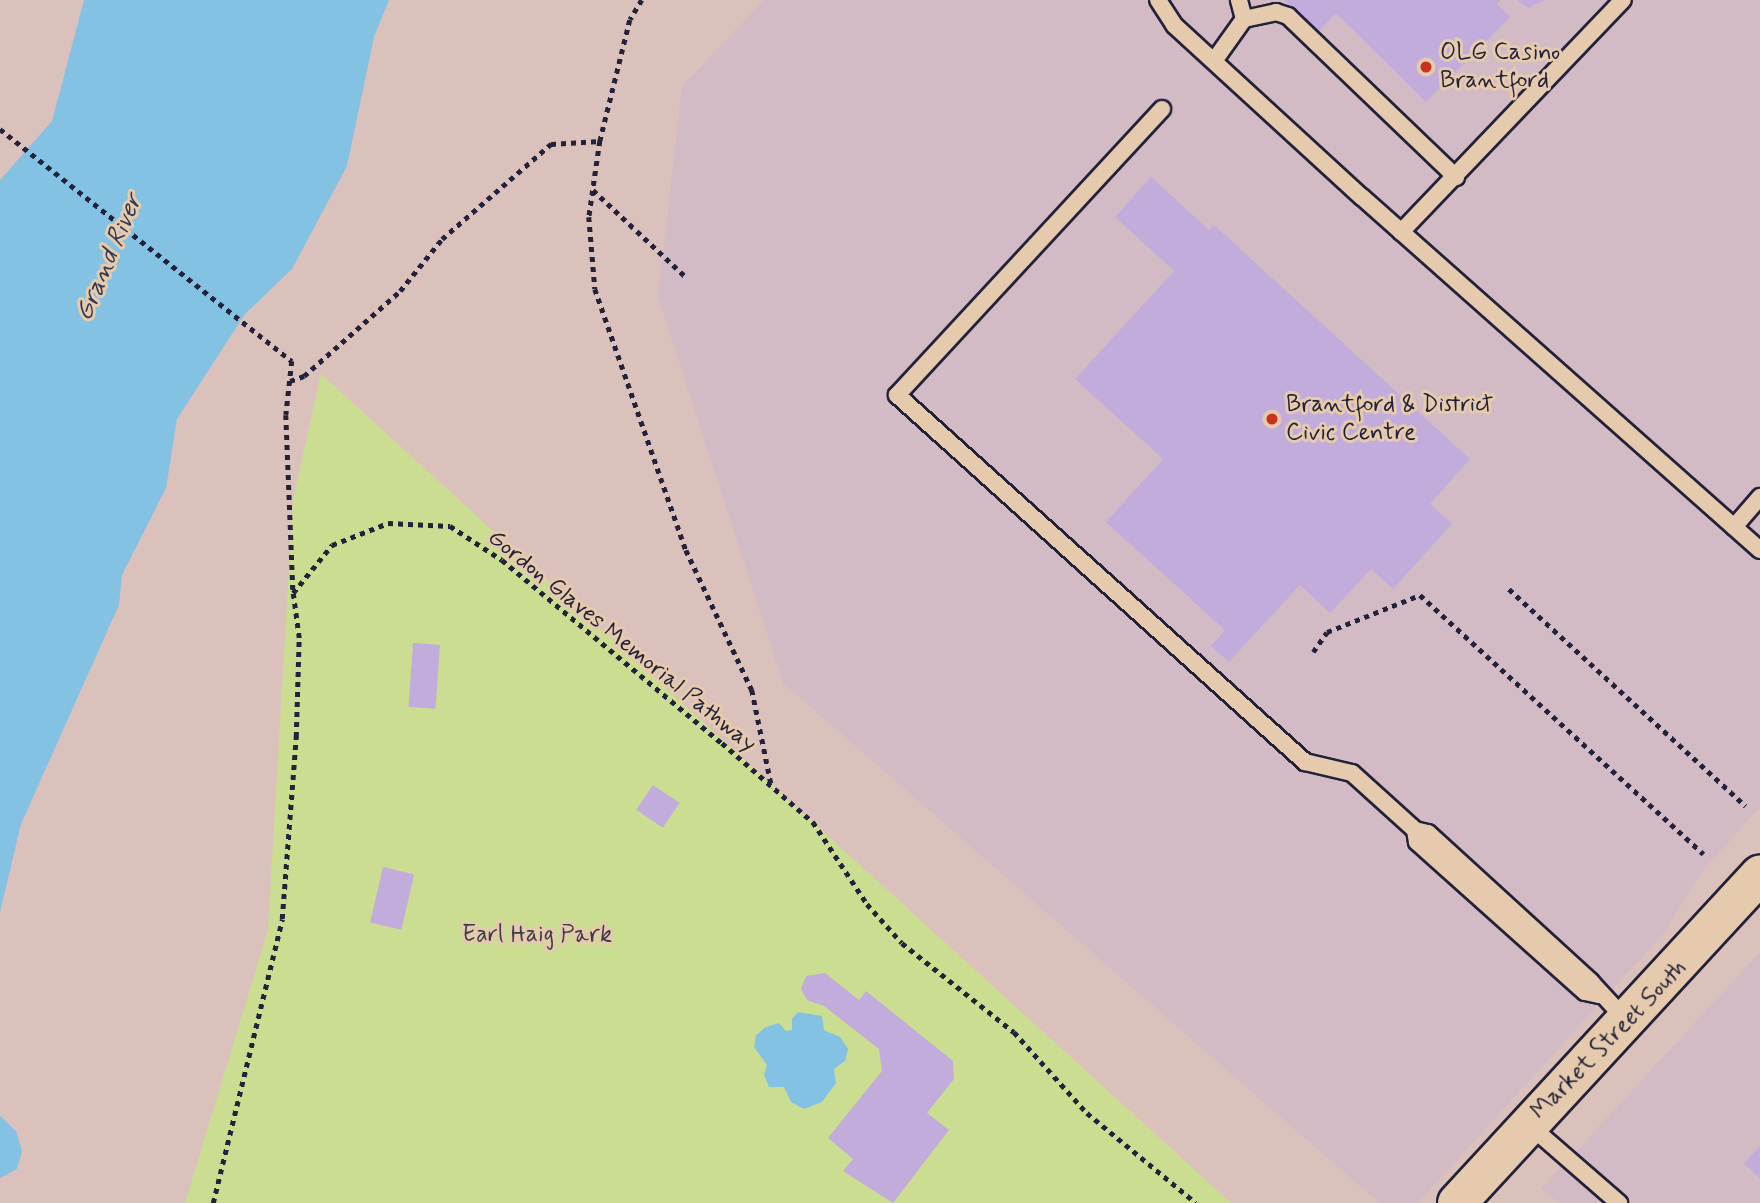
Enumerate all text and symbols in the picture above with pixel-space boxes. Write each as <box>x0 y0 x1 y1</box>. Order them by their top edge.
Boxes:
place label: OLG Casino Brantford <box>1440 39 1566 95</box>
marker: OLG Casino Brantford <box>1418 59 1434 75</box>
water label: Grand River <box>69 188 151 328</box>
place label: Brantford & District Civic Centre <box>1286 391 1493 447</box>
marker: Brantford & District Civic Centre <box>1264 411 1280 427</box>
street label: Gordon Glaves Memorial Pathway <box>479 522 765 760</box>
park label: Earl Haig Park <box>463 921 611 949</box>
street label: Market Street South <box>1524 953 1694 1127</box>

